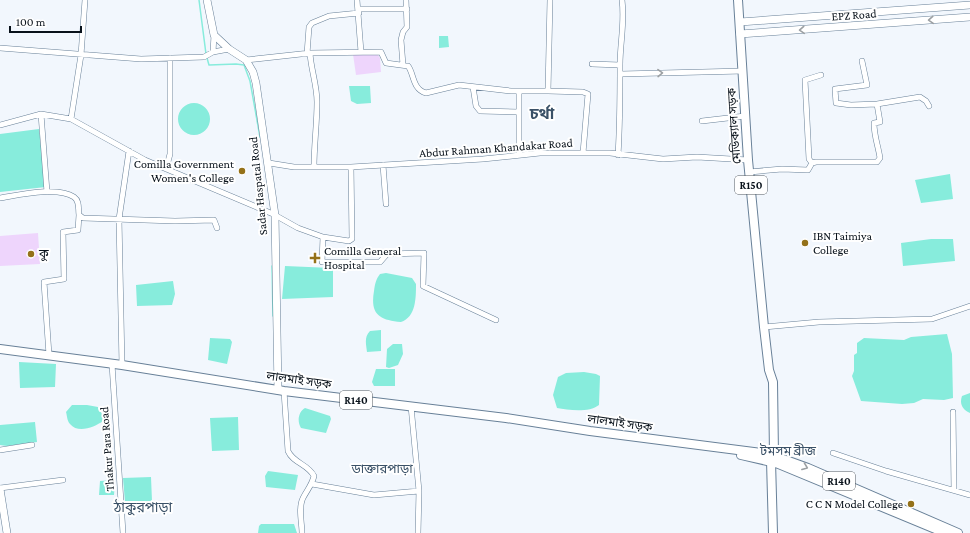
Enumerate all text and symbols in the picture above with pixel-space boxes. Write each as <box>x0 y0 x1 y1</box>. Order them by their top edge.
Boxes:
street label: EPZ Road <box>831 6 878 24</box>
scale bar <box>10 8 81 34</box>
text: 100 m <box>16 15 46 29</box>
one-way arrow <box>928 15 934 24</box>
one-way arrow <box>798 25 805 34</box>
one-way arrow <box>657 69 663 77</box>
street label: মেডিক্যাল সড়ক <box>723 87 744 165</box>
district label: চর্থা <box>529 104 555 122</box>
street label: Sadar Haspatal Road <box>246 135 270 236</box>
street label: Abdur Rahman Khandakar Road <box>419 136 574 160</box>
place label: Comilla Government Women's College <box>134 157 235 185</box>
marker: Comilla Government Women's College <box>237 166 247 176</box>
road number: R150 <box>735 176 767 194</box>
place label: IBN Taimiya College <box>813 229 872 257</box>
marker: IBN Taimiya College <box>800 238 810 248</box>
place label: Comilla General Hospital <box>324 244 401 272</box>
place label: কু <box>38 247 49 262</box>
marker: কু <box>26 249 36 259</box>
marker: Comilla General Hospital <box>309 252 321 264</box>
street label: লালমাই সড়ক <box>265 367 333 392</box>
road number: R140 <box>340 391 372 409</box>
street label: Thakur Para Road <box>97 406 117 492</box>
street label: লালমাই সড়ক <box>586 410 654 435</box>
district label: টমসম ব্রীজ <box>759 443 817 458</box>
district label: ডাক্তারপাড়া <box>350 461 413 476</box>
one-way arrow <box>801 462 809 470</box>
road number: R140 <box>823 472 855 490</box>
place label: C C N Model College <box>806 497 903 511</box>
district label: ঠাকুরপাড়া <box>113 498 172 516</box>
marker: C C N Model College <box>906 499 916 509</box>

